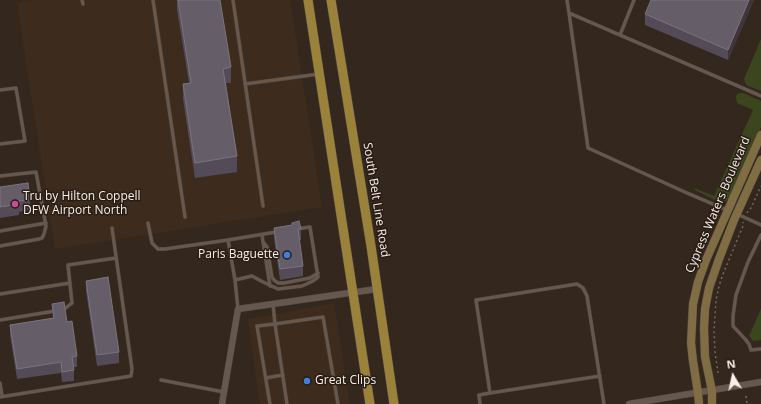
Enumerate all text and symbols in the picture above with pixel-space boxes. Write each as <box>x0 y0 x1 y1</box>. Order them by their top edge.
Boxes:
street label: Cypress Waters Boulevard <box>683 135 753 275</box>
street label: South Belt Line Road <box>360 142 392 258</box>
place label: Tru by Hilton Coppell DFW Airport North <box>23 190 141 218</box>
marker: Tru by Hilton Coppell DFW Airport North <box>10 199 20 209</box>
place label: Paris Baguette <box>198 248 279 262</box>
marker: Paris Baguette <box>282 250 292 260</box>
north arrow <box>713 356 753 396</box>
text: N <box>725 356 737 372</box>
place label: Great Clips <box>315 374 376 388</box>
marker: Great Clips <box>302 376 312 386</box>

